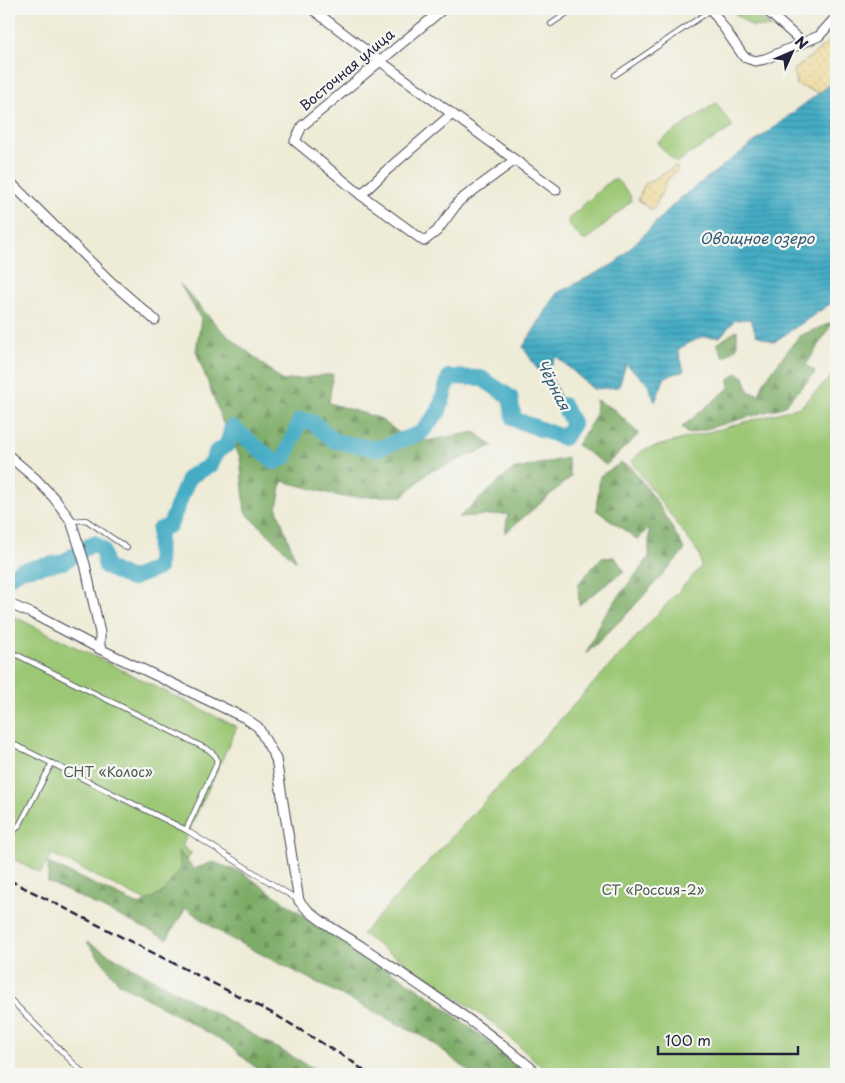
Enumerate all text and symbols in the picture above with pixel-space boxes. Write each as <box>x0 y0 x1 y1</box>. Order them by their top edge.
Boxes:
street label: Восточная улица <box>295 23 399 116</box>
north arrow <box>768 28 818 78</box>
text: N <box>790 31 813 54</box>
water label: Овощное озеро <box>700 226 816 249</box>
water label: Чёрная <box>532 355 577 414</box>
park label: СНТ «Колос» <box>63 761 153 782</box>
park label: СТ «Россия-2» <box>601 879 705 900</box>
scale bar <box>658 1023 798 1055</box>
text: 100 m <box>665 1028 711 1051</box>

